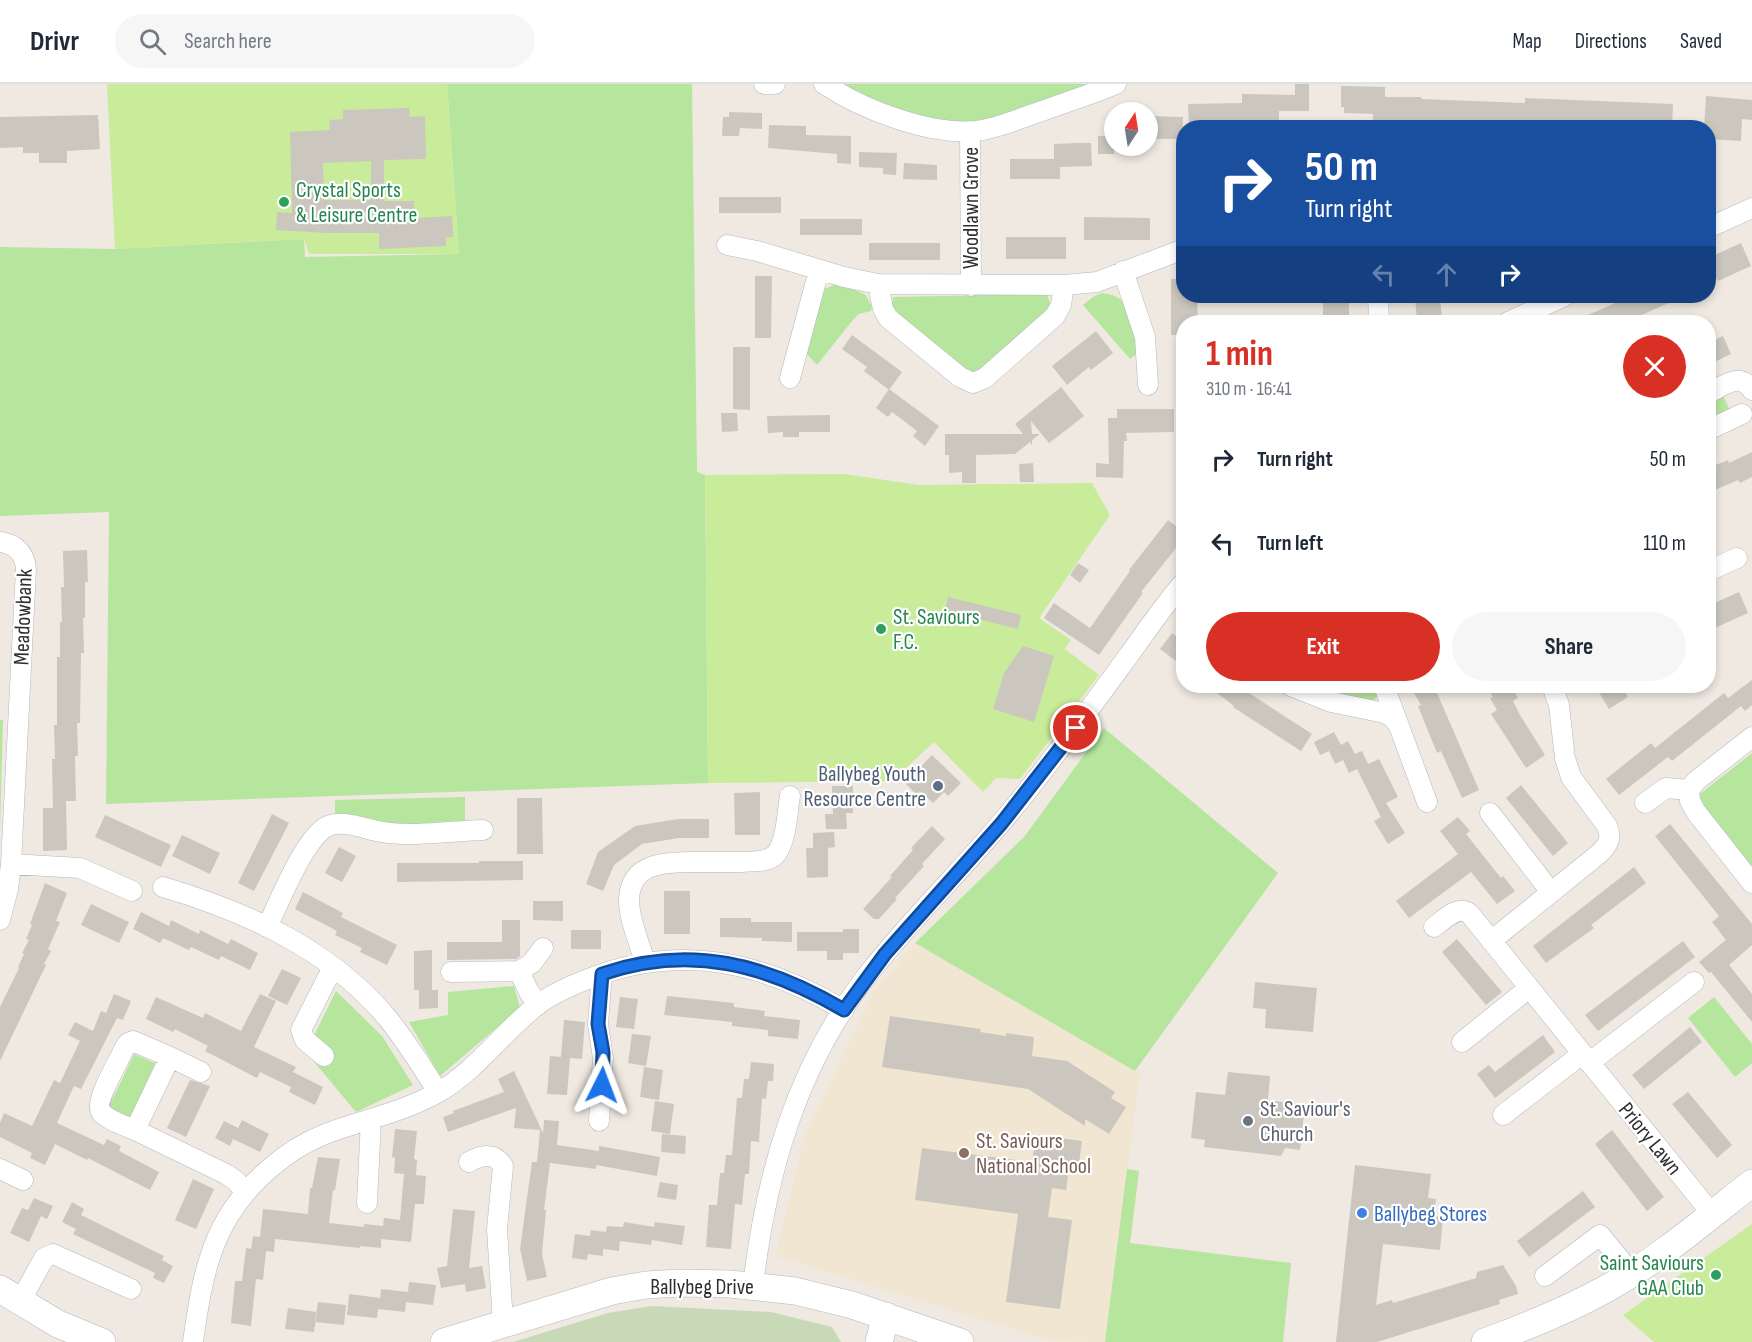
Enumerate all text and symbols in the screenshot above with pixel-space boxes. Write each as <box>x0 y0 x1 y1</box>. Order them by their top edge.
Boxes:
search box <box>115 14 535 68</box>
text: Drivr <box>30 25 79 58</box>
icon: search <box>136 25 169 58</box>
text: Search here <box>184 28 272 55</box>
text: Map <box>1512 29 1542 54</box>
text: Directions <box>1575 29 1647 54</box>
text: Saved <box>1680 29 1722 54</box>
north arrow <box>1104 102 1158 156</box>
map controls <box>1104 102 1158 156</box>
text: 50 m <box>1305 142 1378 193</box>
icon: right <box>1206 144 1284 222</box>
street label: Woodlawn Grove <box>958 147 985 269</box>
place label: Crystal Sports & Leisure Centre <box>296 177 417 229</box>
text: Turn right <box>1305 193 1392 225</box>
marker: Crystal Sports & Leisure Centre <box>277 195 291 209</box>
icon: left <box>1367 258 1400 291</box>
icon: ahead <box>1430 258 1463 291</box>
icon: right <box>1493 258 1526 291</box>
text: 1 min <box>1206 333 1273 376</box>
button: close <box>1623 335 1686 398</box>
text: 310 m · 16:41 <box>1206 377 1292 401</box>
icon: right <box>1206 443 1239 476</box>
text: Turn right <box>1257 446 1333 473</box>
text: 50 m <box>1650 446 1686 473</box>
icon: left <box>1206 527 1239 560</box>
text: Turn left <box>1257 530 1323 557</box>
text: 110 m <box>1643 530 1686 557</box>
street label: Meadowbank <box>8 568 39 666</box>
place label: St. Saviours F.C. <box>893 604 980 656</box>
button: Exit <box>1206 612 1440 681</box>
button: Share <box>1452 612 1686 681</box>
marker: St. Saviours F.C. <box>874 622 888 636</box>
pin <box>1050 702 1101 753</box>
icon: arrive <box>1059 711 1092 744</box>
place label: Ballybeg Youth Resource Centre <box>804 761 926 813</box>
marker: Ballybeg Youth Resource Centre <box>931 779 945 793</box>
position arrow <box>570 1053 634 1117</box>
place label: St. Saviour's Church <box>1260 1096 1351 1148</box>
street label: Priory Lawn <box>1612 1097 1687 1181</box>
marker: St. Saviour's Church <box>1241 1114 1255 1128</box>
place label: St. Saviours National School <box>976 1128 1091 1180</box>
marker: St. Saviours National School <box>957 1146 971 1160</box>
place label: Ballybeg Stores <box>1374 1201 1487 1228</box>
marker: Ballybeg Stores <box>1355 1206 1369 1220</box>
place label: Saint Saviours GAA Club <box>1600 1250 1704 1302</box>
marker: Saint Saviours GAA Club <box>1709 1268 1723 1282</box>
street label: Ballybeg Drive <box>650 1274 754 1301</box>

